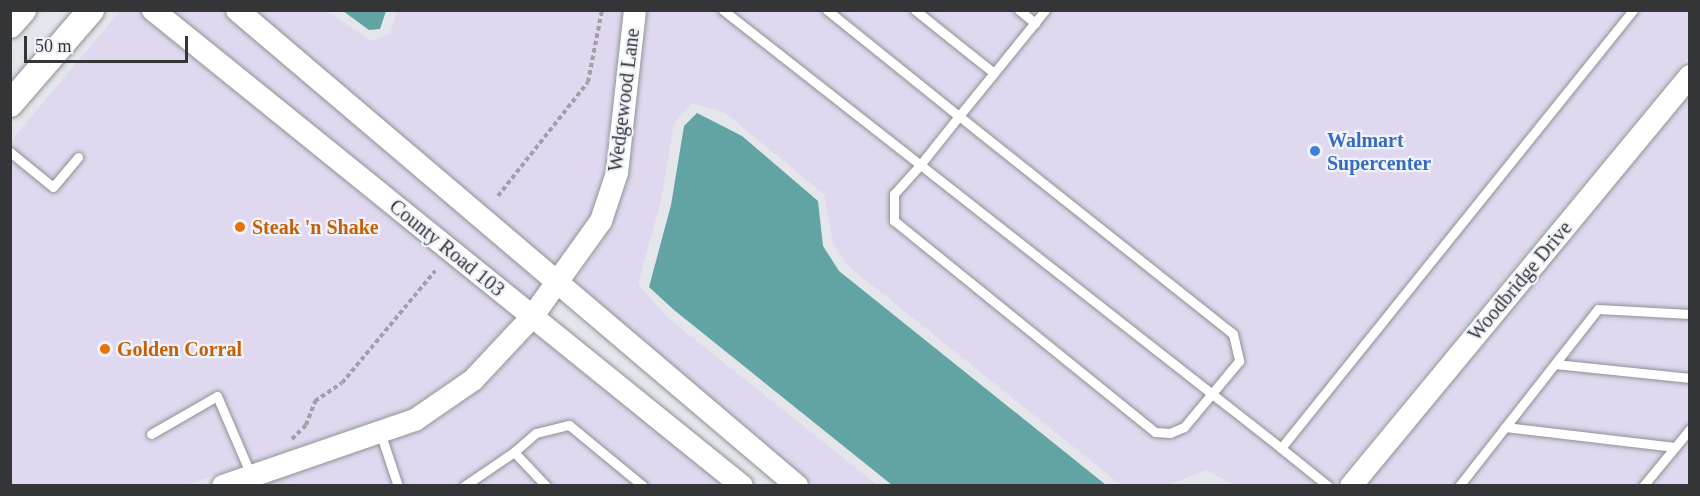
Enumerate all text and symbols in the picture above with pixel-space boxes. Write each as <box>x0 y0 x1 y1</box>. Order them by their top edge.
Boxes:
scale bar <box>27 24 190 62</box>
street label: Wedgewood Lane <box>603 27 645 173</box>
text: 50 m <box>35 36 72 56</box>
place label: Walmart Supercenter <box>1327 128 1431 175</box>
marker: Walmart Supercenter <box>1308 144 1322 158</box>
street label: County Road 103 <box>385 194 509 302</box>
place label: Steak 'n Shake <box>252 215 379 239</box>
street label: Woodbridge Drive <box>1463 216 1577 346</box>
marker: Steak 'n Shake <box>233 220 247 234</box>
place label: Golden Corral <box>117 337 242 361</box>
marker: Golden Corral <box>98 342 112 356</box>

